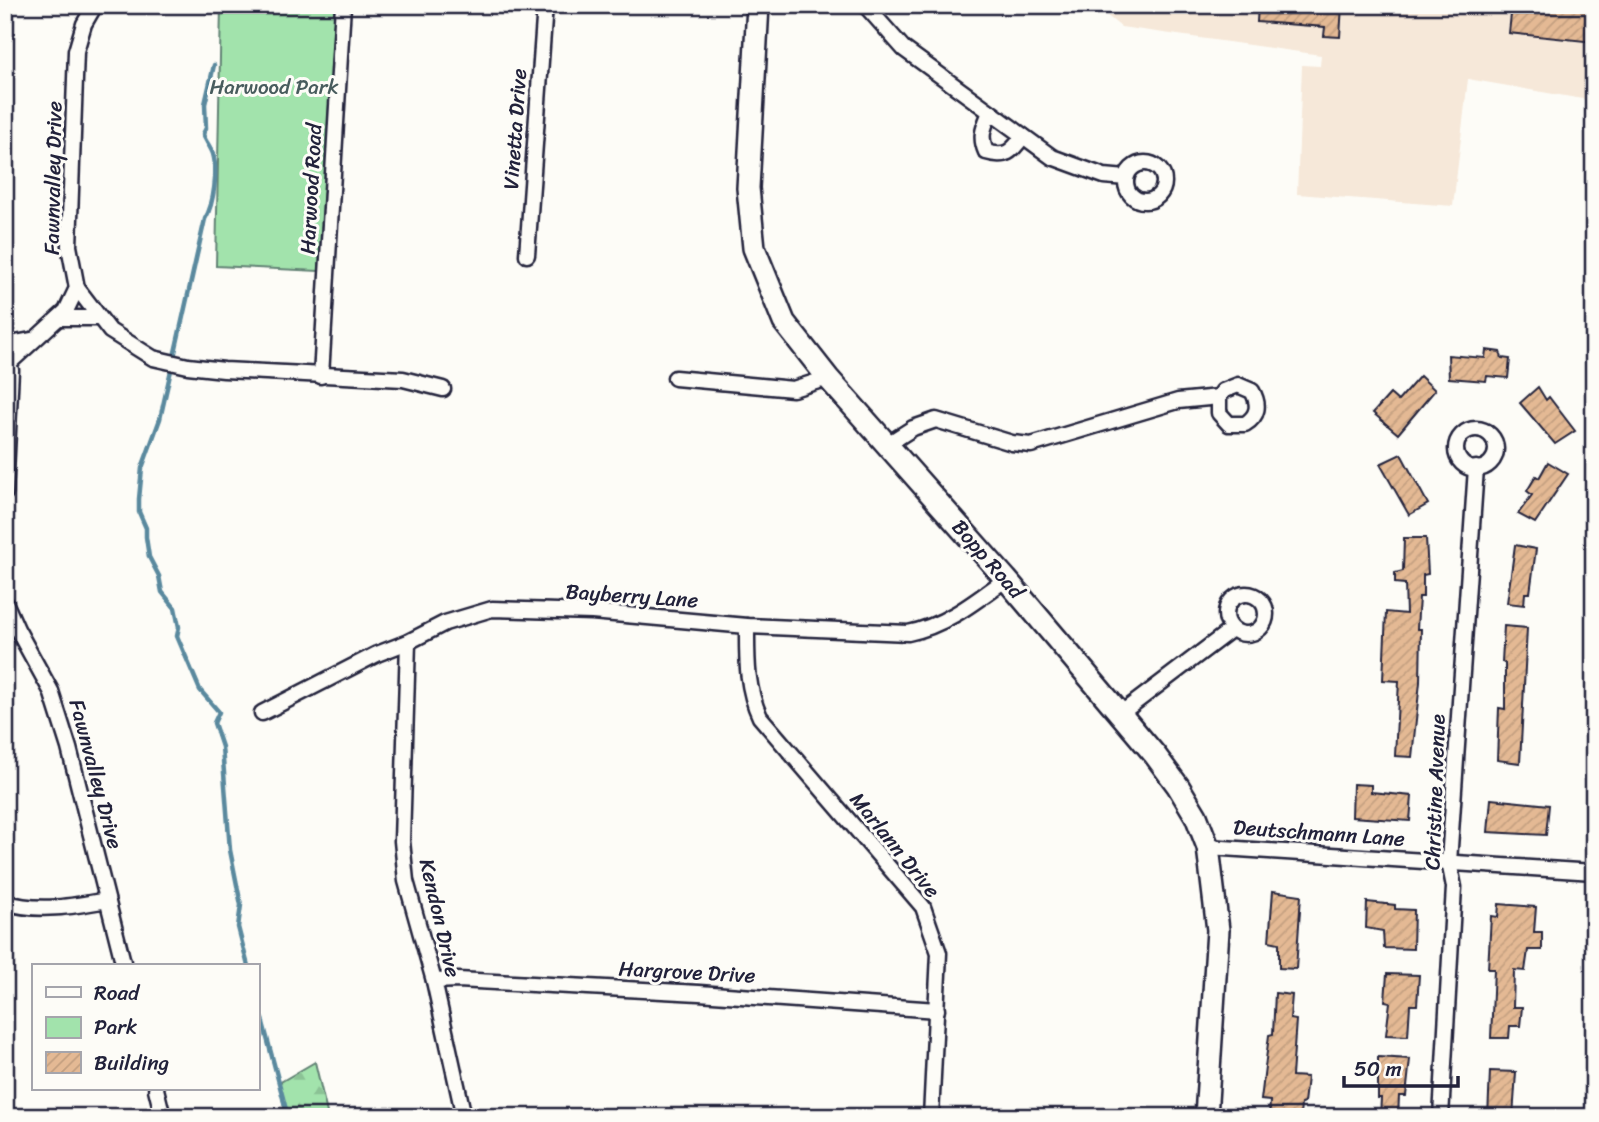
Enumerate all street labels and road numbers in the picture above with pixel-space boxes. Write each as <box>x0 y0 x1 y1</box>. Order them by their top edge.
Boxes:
street label: Vinetta Drive <box>492 67 538 191</box>
street label: Fawnvalley Drive <box>33 101 73 255</box>
street label: Harwood Road <box>289 121 334 255</box>
street label: Bopp Road <box>942 510 1035 609</box>
street label: Bayberry Lane <box>564 572 700 620</box>
street label: Fawnvalley Drive <box>58 695 134 853</box>
street label: Christine Avenue <box>1413 713 1457 871</box>
street label: Marlann Drive <box>840 783 950 907</box>
street label: Deutschmann Lane <box>1232 808 1406 858</box>
street label: Kendon Drive <box>408 855 472 981</box>
street label: Hargrove Drive <box>618 949 756 995</box>

